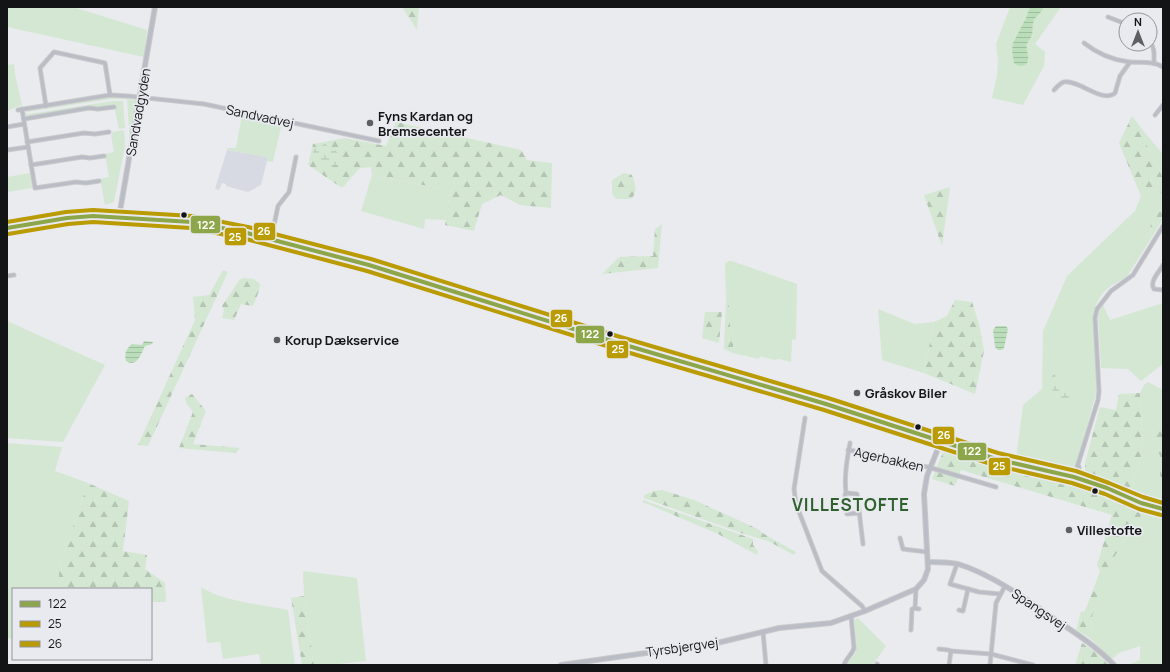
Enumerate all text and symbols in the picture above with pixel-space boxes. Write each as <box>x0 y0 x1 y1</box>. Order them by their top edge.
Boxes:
north arrow <box>1118 12 1158 52</box>
text: N <box>1134 14 1142 29</box>
street label: Sandvadgyden <box>121 67 155 157</box>
street label: Sandvadvej <box>224 100 296 132</box>
place label: Fyns Kardan og Bremsecenter <box>378 107 473 140</box>
marker: Fyns Kardan og Bremsecenter <box>365 118 375 128</box>
unlabelled marker <box>179 210 189 220</box>
line badge: 122 <box>190 215 221 234</box>
text: 122 <box>197 217 215 232</box>
line badge: 26 <box>253 222 276 241</box>
text: 26 <box>257 223 271 238</box>
line badge: 25 <box>224 227 247 246</box>
text: 25 <box>229 229 242 244</box>
line badge: 26 <box>550 309 573 328</box>
text: 26 <box>554 310 568 325</box>
line badge: 122 <box>575 325 605 344</box>
text: 122 <box>581 326 599 341</box>
unlabelled marker <box>605 329 615 339</box>
place label: Korup Dækservice <box>285 331 399 349</box>
marker: Korup Dækservice <box>272 335 282 345</box>
line badge: 25 <box>606 340 629 359</box>
text: 25 <box>612 341 625 356</box>
place label: Gråskov Biler <box>865 384 947 402</box>
marker: Gråskov Biler <box>852 388 862 398</box>
unlabelled marker <box>913 422 923 432</box>
line badge: 26 <box>932 426 955 445</box>
text: 26 <box>937 427 951 442</box>
street label: Agerbakken <box>852 442 926 476</box>
line badge: 122 <box>957 442 987 461</box>
text: 122 <box>963 443 981 458</box>
line badge: 25 <box>988 457 1011 476</box>
text: 25 <box>993 458 1006 473</box>
unlabelled marker <box>1090 486 1100 496</box>
district label: VILLESTOFTE <box>792 493 910 516</box>
place label: Villestofte <box>1077 521 1142 539</box>
marker: Villestofte <box>1064 525 1074 535</box>
street label: Spangsvej <box>1008 584 1070 634</box>
legend <box>12 588 152 660</box>
text: 122 <box>48 595 67 612</box>
text: 25 <box>48 615 62 632</box>
street label: Tyrsbjergvej <box>645 633 719 661</box>
text: 26 <box>48 635 62 652</box>

